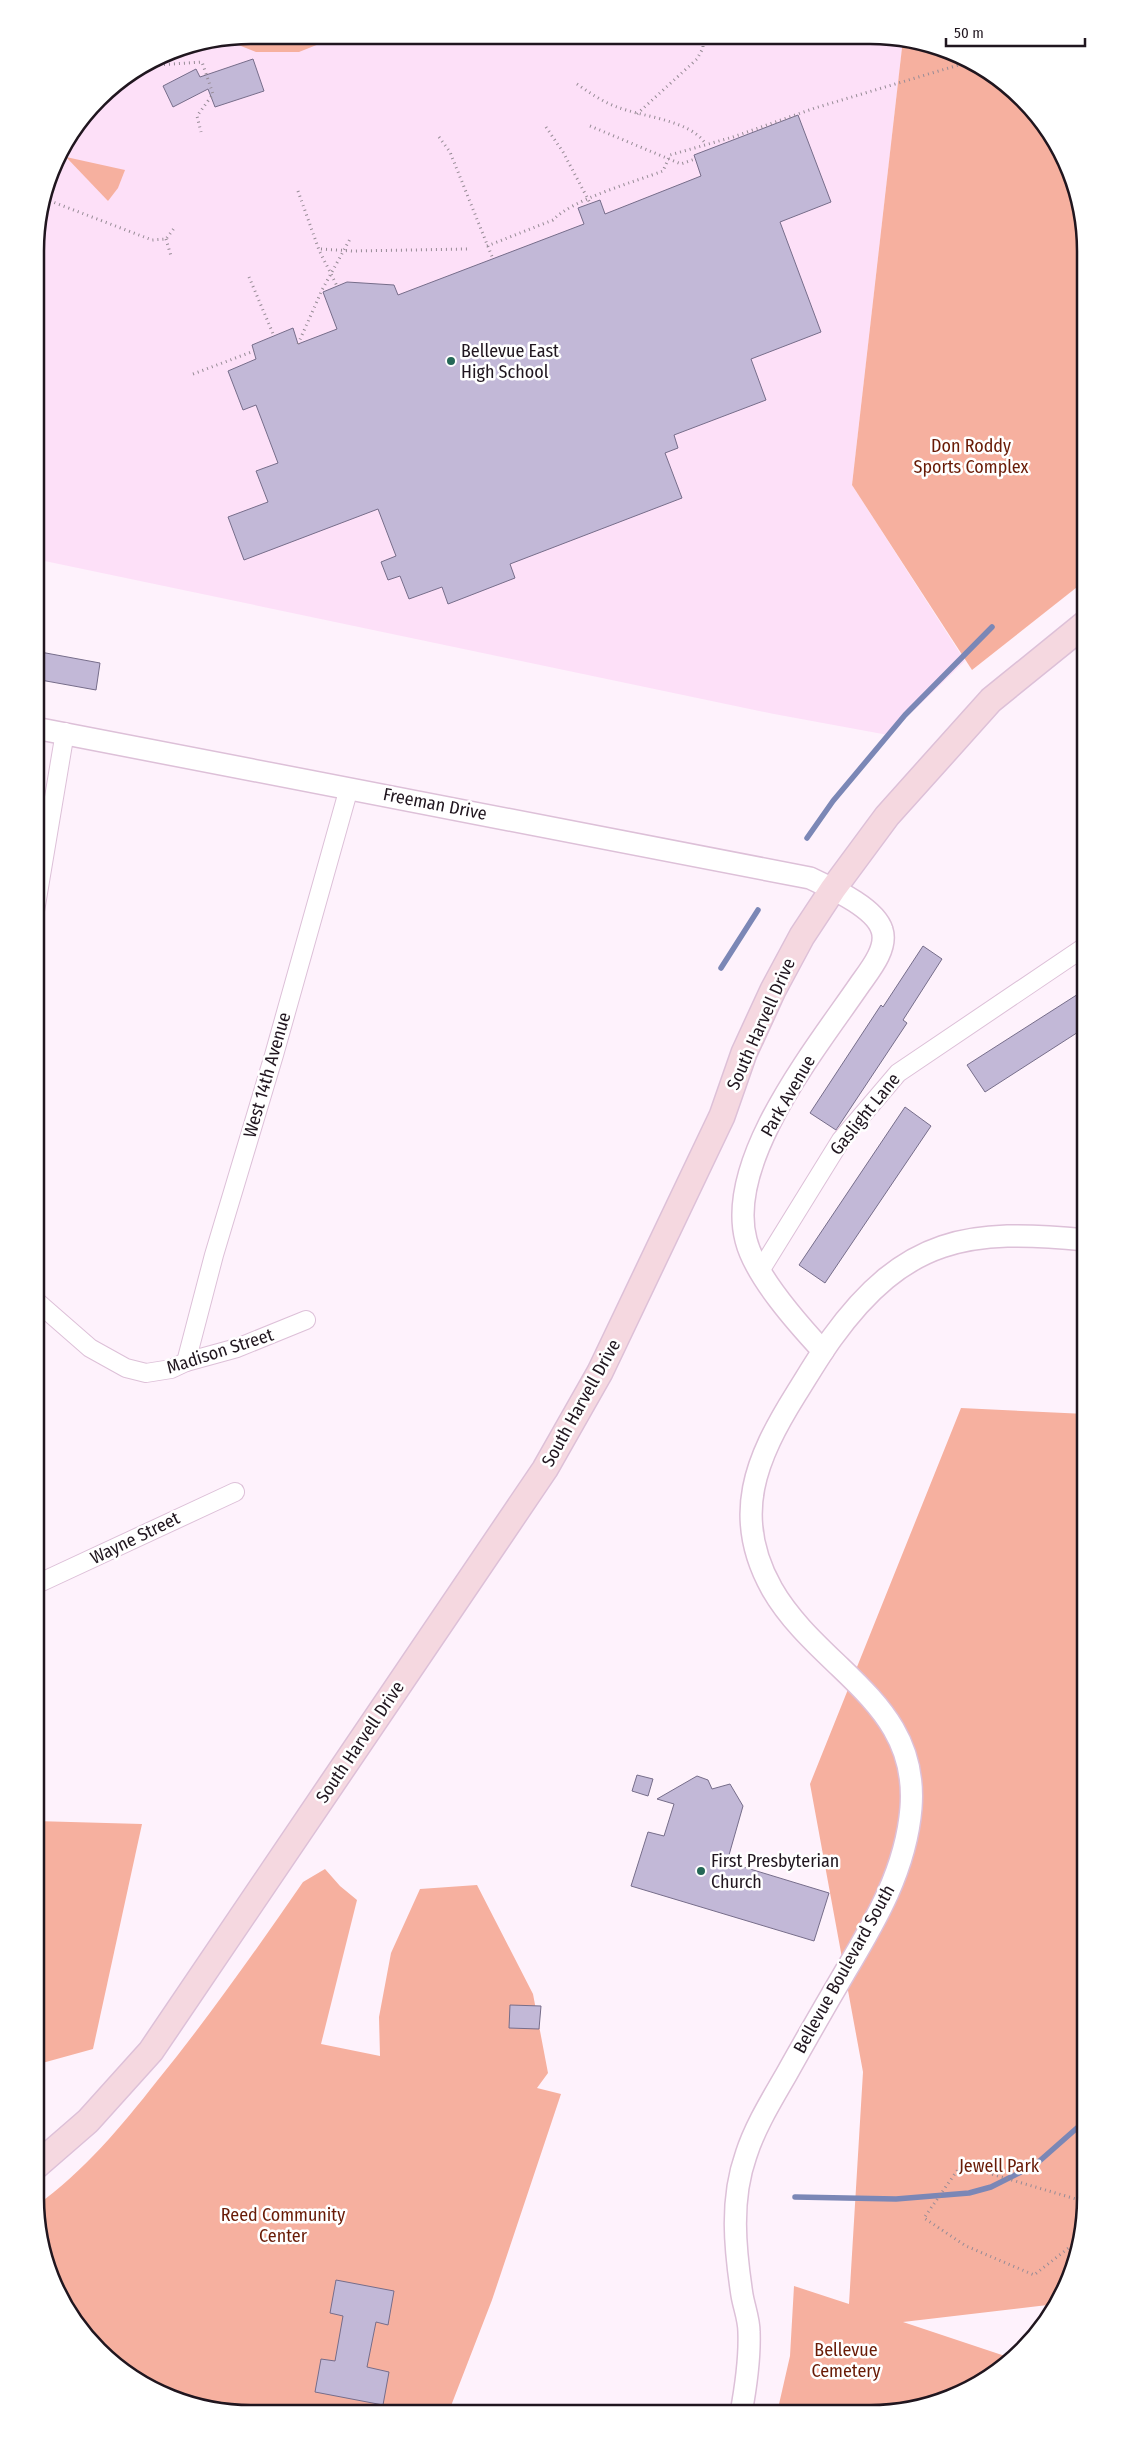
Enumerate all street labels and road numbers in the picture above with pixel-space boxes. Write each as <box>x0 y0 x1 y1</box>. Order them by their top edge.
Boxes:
street label: Freeman Drive <box>381 783 489 825</box>
street label: South Harvell Drive <box>722 955 800 1093</box>
street label: West 14th Avenue <box>239 1010 295 1140</box>
street label: Park Avenue <box>756 1051 820 1141</box>
street label: Gaslight Lane <box>825 1068 905 1159</box>
street label: Madison Street <box>164 1323 276 1379</box>
street label: South Harvell Drive <box>537 1335 625 1470</box>
street label: Wayne Street <box>87 1507 183 1569</box>
street label: South Harvell Drive <box>311 1677 409 1807</box>
street label: Bellevue Boulevard South <box>789 1881 899 2057</box>

